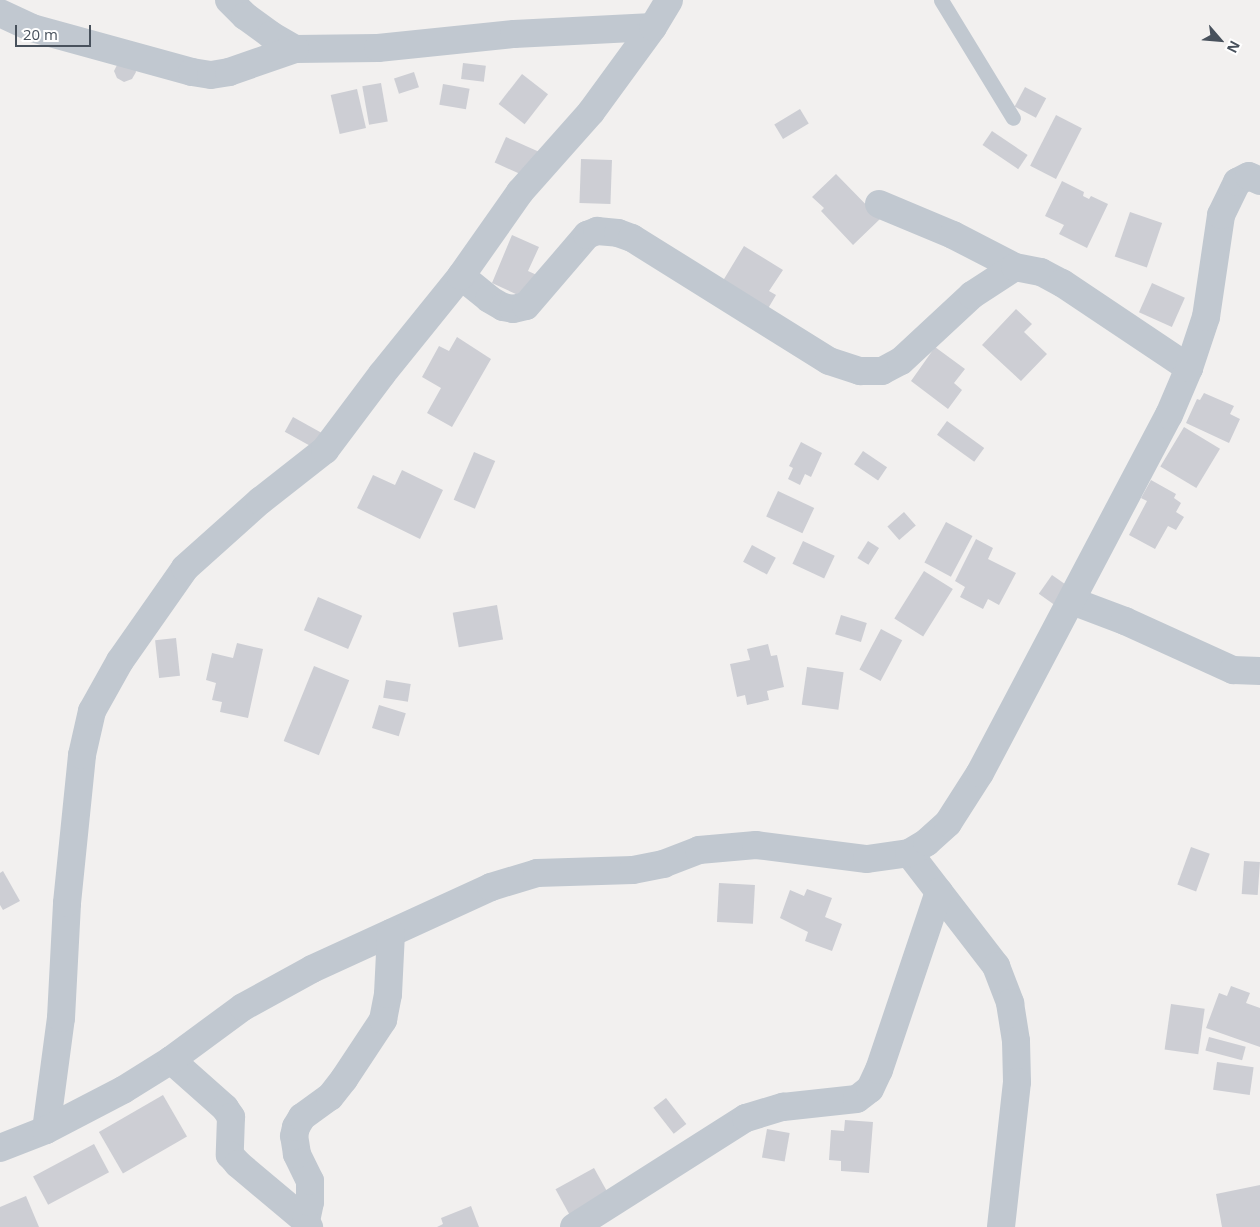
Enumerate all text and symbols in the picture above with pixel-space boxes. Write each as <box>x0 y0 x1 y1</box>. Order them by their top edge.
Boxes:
scale bar <box>18 15 94 47</box>
north arrow <box>1195 15 1245 65</box>
text: 20 m <box>23 24 58 44</box>
text: N <box>1223 38 1245 56</box>

